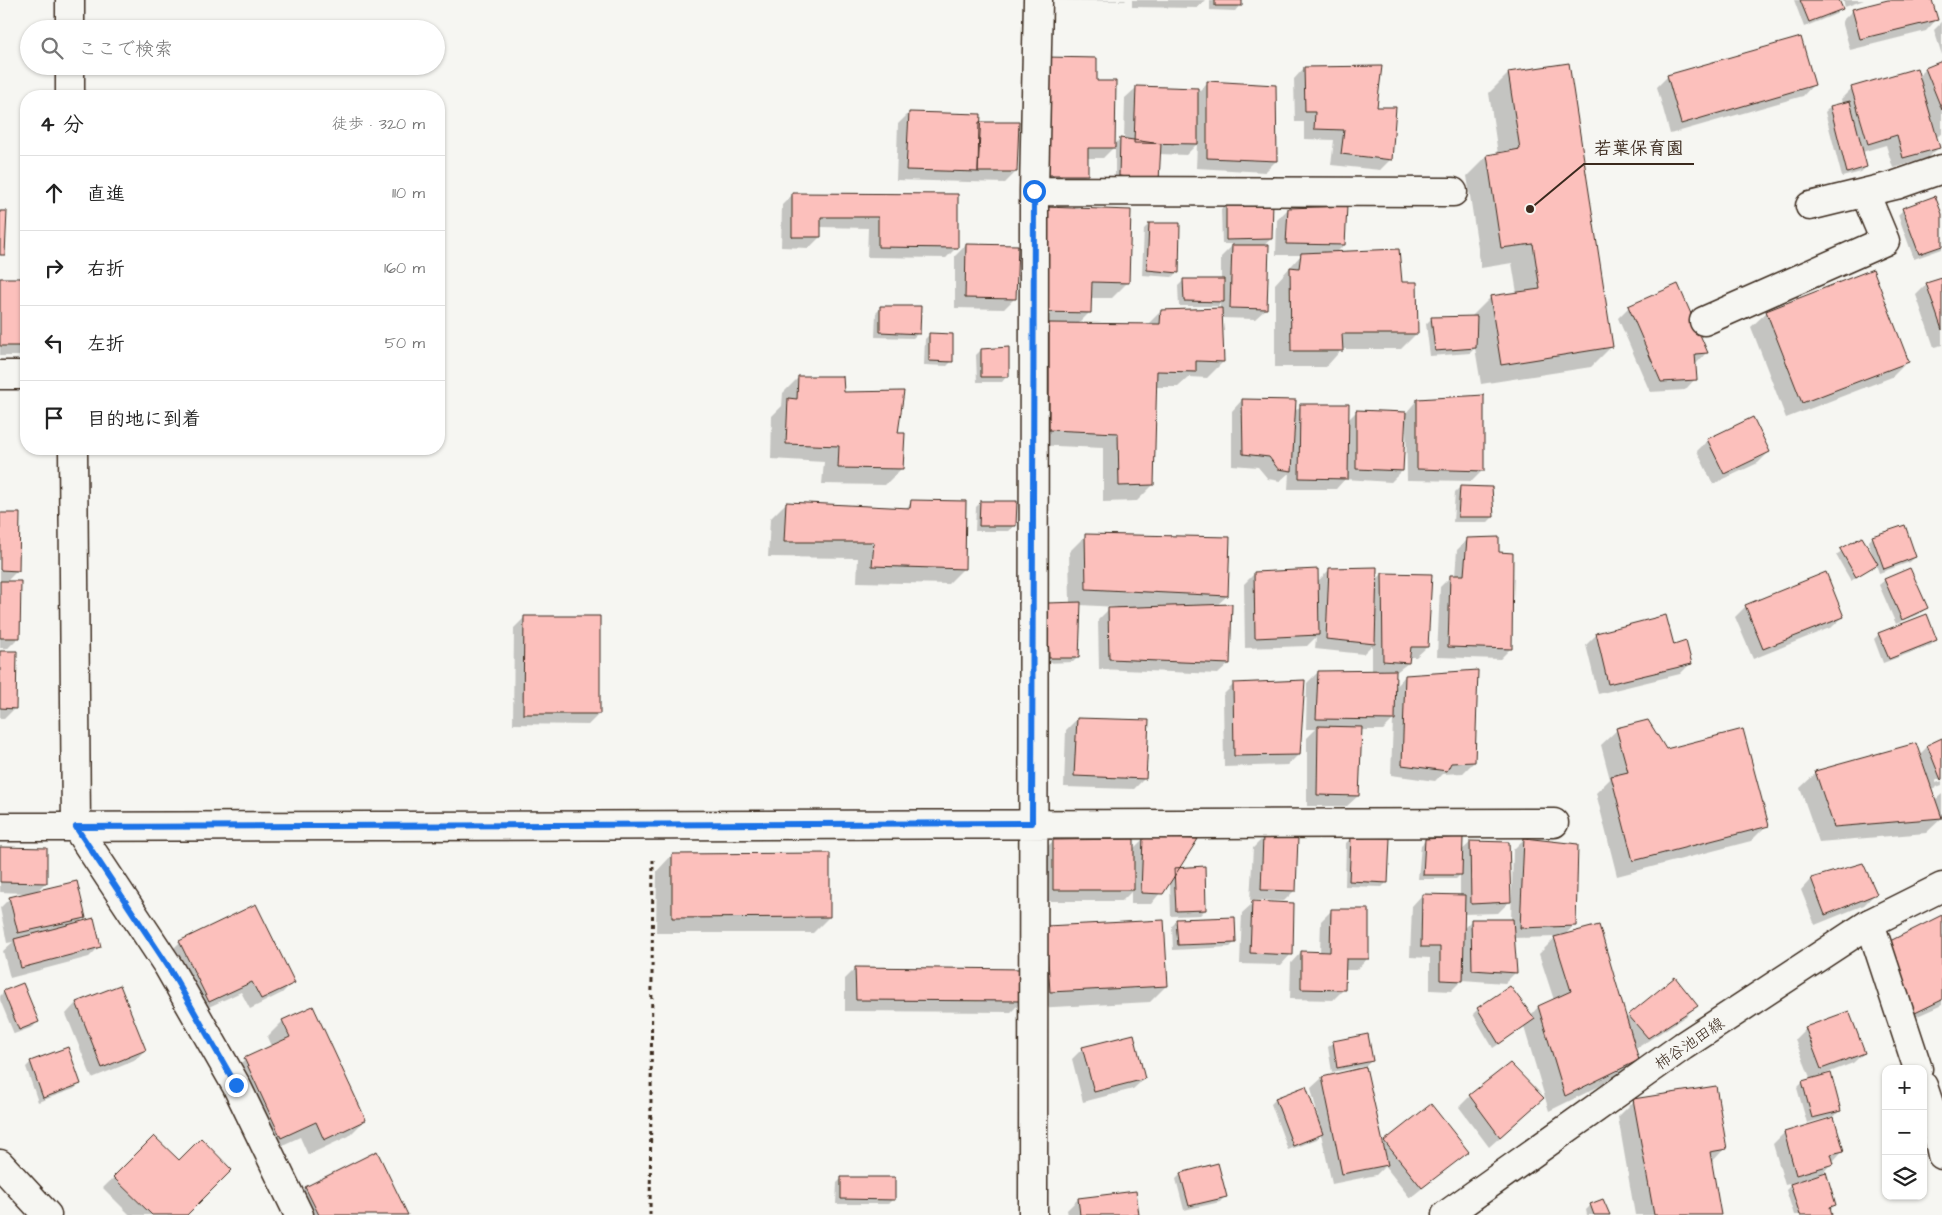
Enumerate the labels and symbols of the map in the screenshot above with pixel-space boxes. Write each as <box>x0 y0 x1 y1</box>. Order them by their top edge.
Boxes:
callout: 若葉保育園 <box>1584 131 1694 164</box>
text: 若葉保育園 <box>1594 136 1684 161</box>
route start <box>1023 180 1046 203</box>
street label: 柿谷池田線 <box>1650 1012 1729 1075</box>
route end <box>225 1074 248 1097</box>

